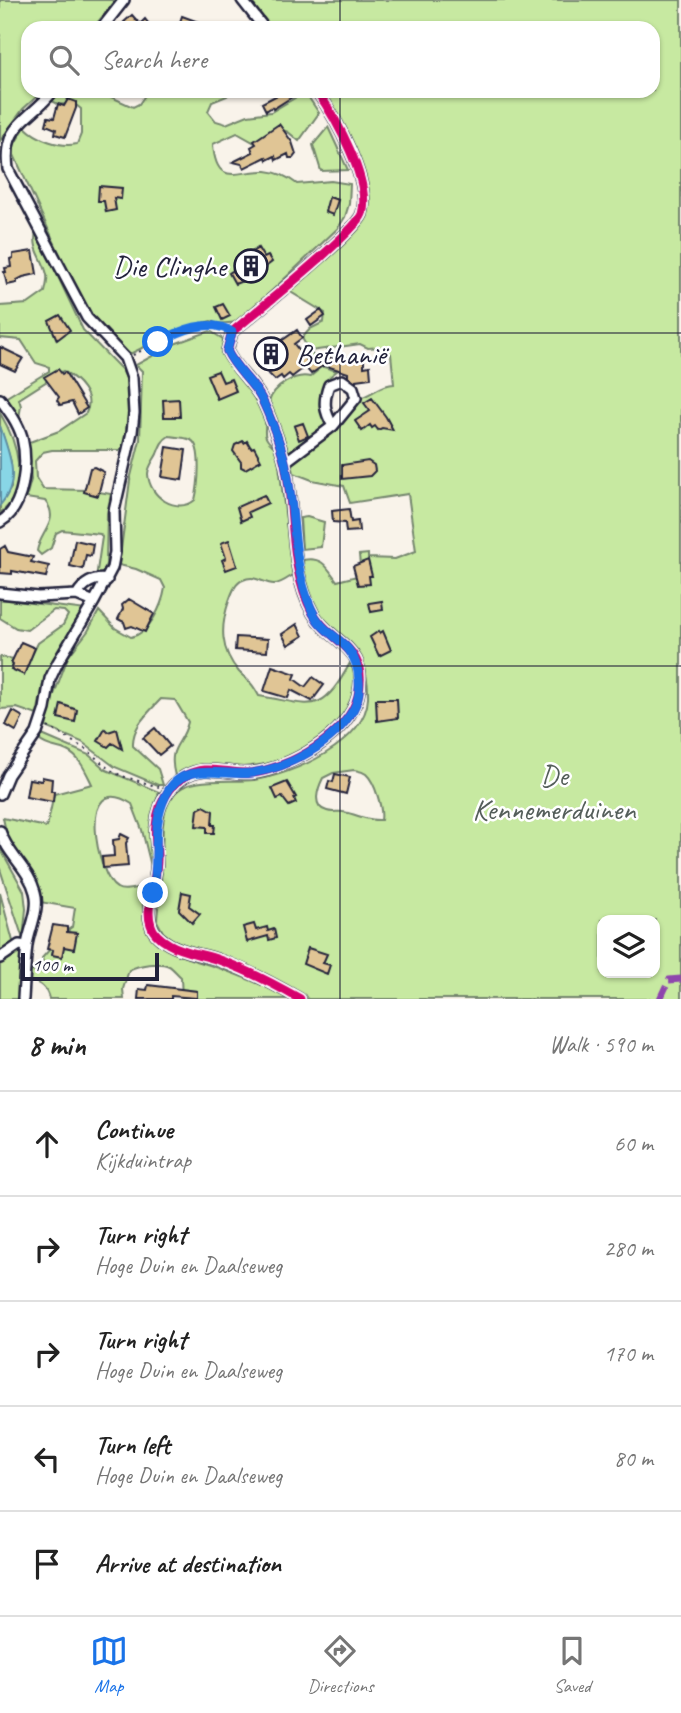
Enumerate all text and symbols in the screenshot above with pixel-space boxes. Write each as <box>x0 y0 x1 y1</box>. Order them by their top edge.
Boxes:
search box <box>21 21 660 98</box>
icon: search <box>45 41 83 79</box>
text: Search here <box>101 43 207 76</box>
place label: Die Clinghe <box>113 247 228 285</box>
building icon: Die Clinghe <box>232 247 270 285</box>
route start <box>142 326 173 357</box>
building icon: Bethanië <box>252 335 290 373</box>
place label: Bethanië <box>296 335 390 373</box>
park label: De Kennemerduinen <box>473 756 637 828</box>
route end <box>137 877 168 908</box>
map controls <box>597 915 660 978</box>
button: layers <box>597 915 660 978</box>
scale bar <box>21 950 159 982</box>
text: 100 m <box>32 953 73 977</box>
text: 8 min <box>28 1026 85 1064</box>
text: Walk · 590 m <box>549 1030 653 1059</box>
text: Continue <box>95 1113 173 1146</box>
icon: ahead <box>28 1125 66 1163</box>
text: 60 m <box>614 1129 653 1158</box>
text: Kijkduintrap <box>95 1146 191 1175</box>
text: Turn right <box>95 1218 186 1251</box>
icon: right <box>28 1230 66 1268</box>
text: 280 m <box>604 1234 653 1263</box>
text: Hoge Duin en Daalseweg <box>95 1251 282 1280</box>
text: Turn right <box>95 1323 186 1356</box>
icon: right <box>28 1335 66 1373</box>
text: 170 m <box>604 1339 653 1368</box>
text: Hoge Duin en Daalseweg <box>95 1356 282 1385</box>
text: Turn left <box>95 1428 170 1461</box>
icon: left <box>28 1440 66 1478</box>
text: 80 m <box>614 1444 653 1473</box>
text: Hoge Duin en Daalseweg <box>95 1461 282 1490</box>
icon: arrive <box>28 1545 66 1583</box>
text: Arrive at destination <box>95 1547 281 1580</box>
tab: Map <box>90 1632 128 1698</box>
tab: Directions <box>307 1632 374 1698</box>
tab: Saved <box>553 1632 591 1698</box>

